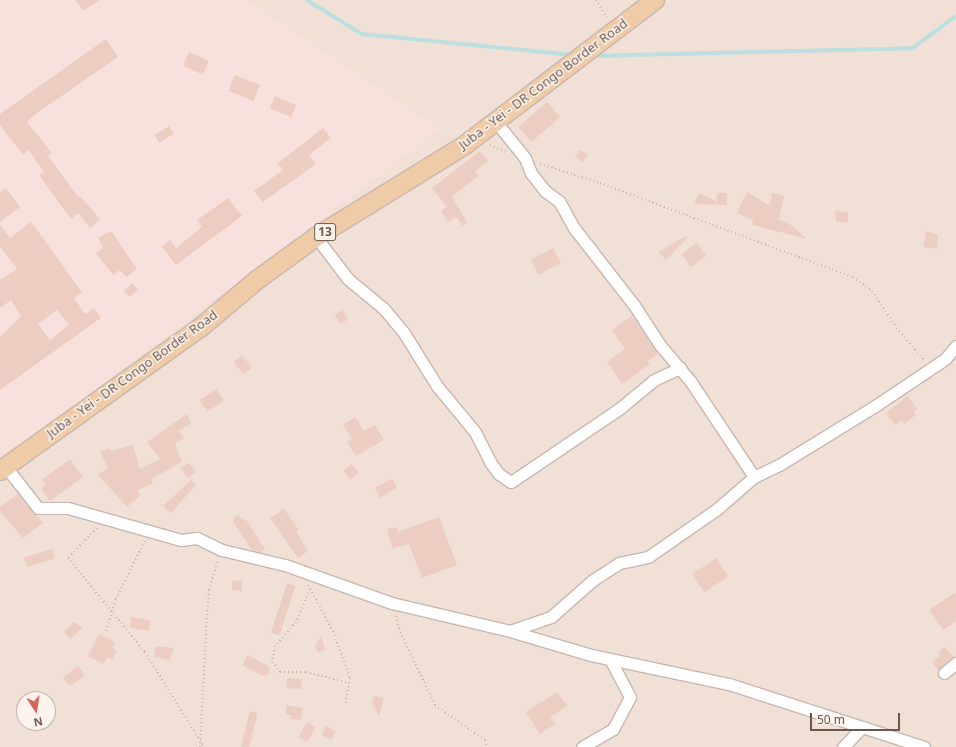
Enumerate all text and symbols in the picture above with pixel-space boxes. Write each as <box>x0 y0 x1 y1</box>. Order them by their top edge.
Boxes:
street label: Juba - Yei - DR Congo Border Road <box>456 15 630 153</box>
road number: 13 <box>314 222 336 242</box>
street label: Juba - Yei - DR Congo Border Road <box>44 307 220 441</box>
north arrow <box>16 691 56 731</box>
scale bar <box>812 705 902 731</box>
text: 50 m <box>817 711 845 728</box>
text: N <box>32 714 44 731</box>

